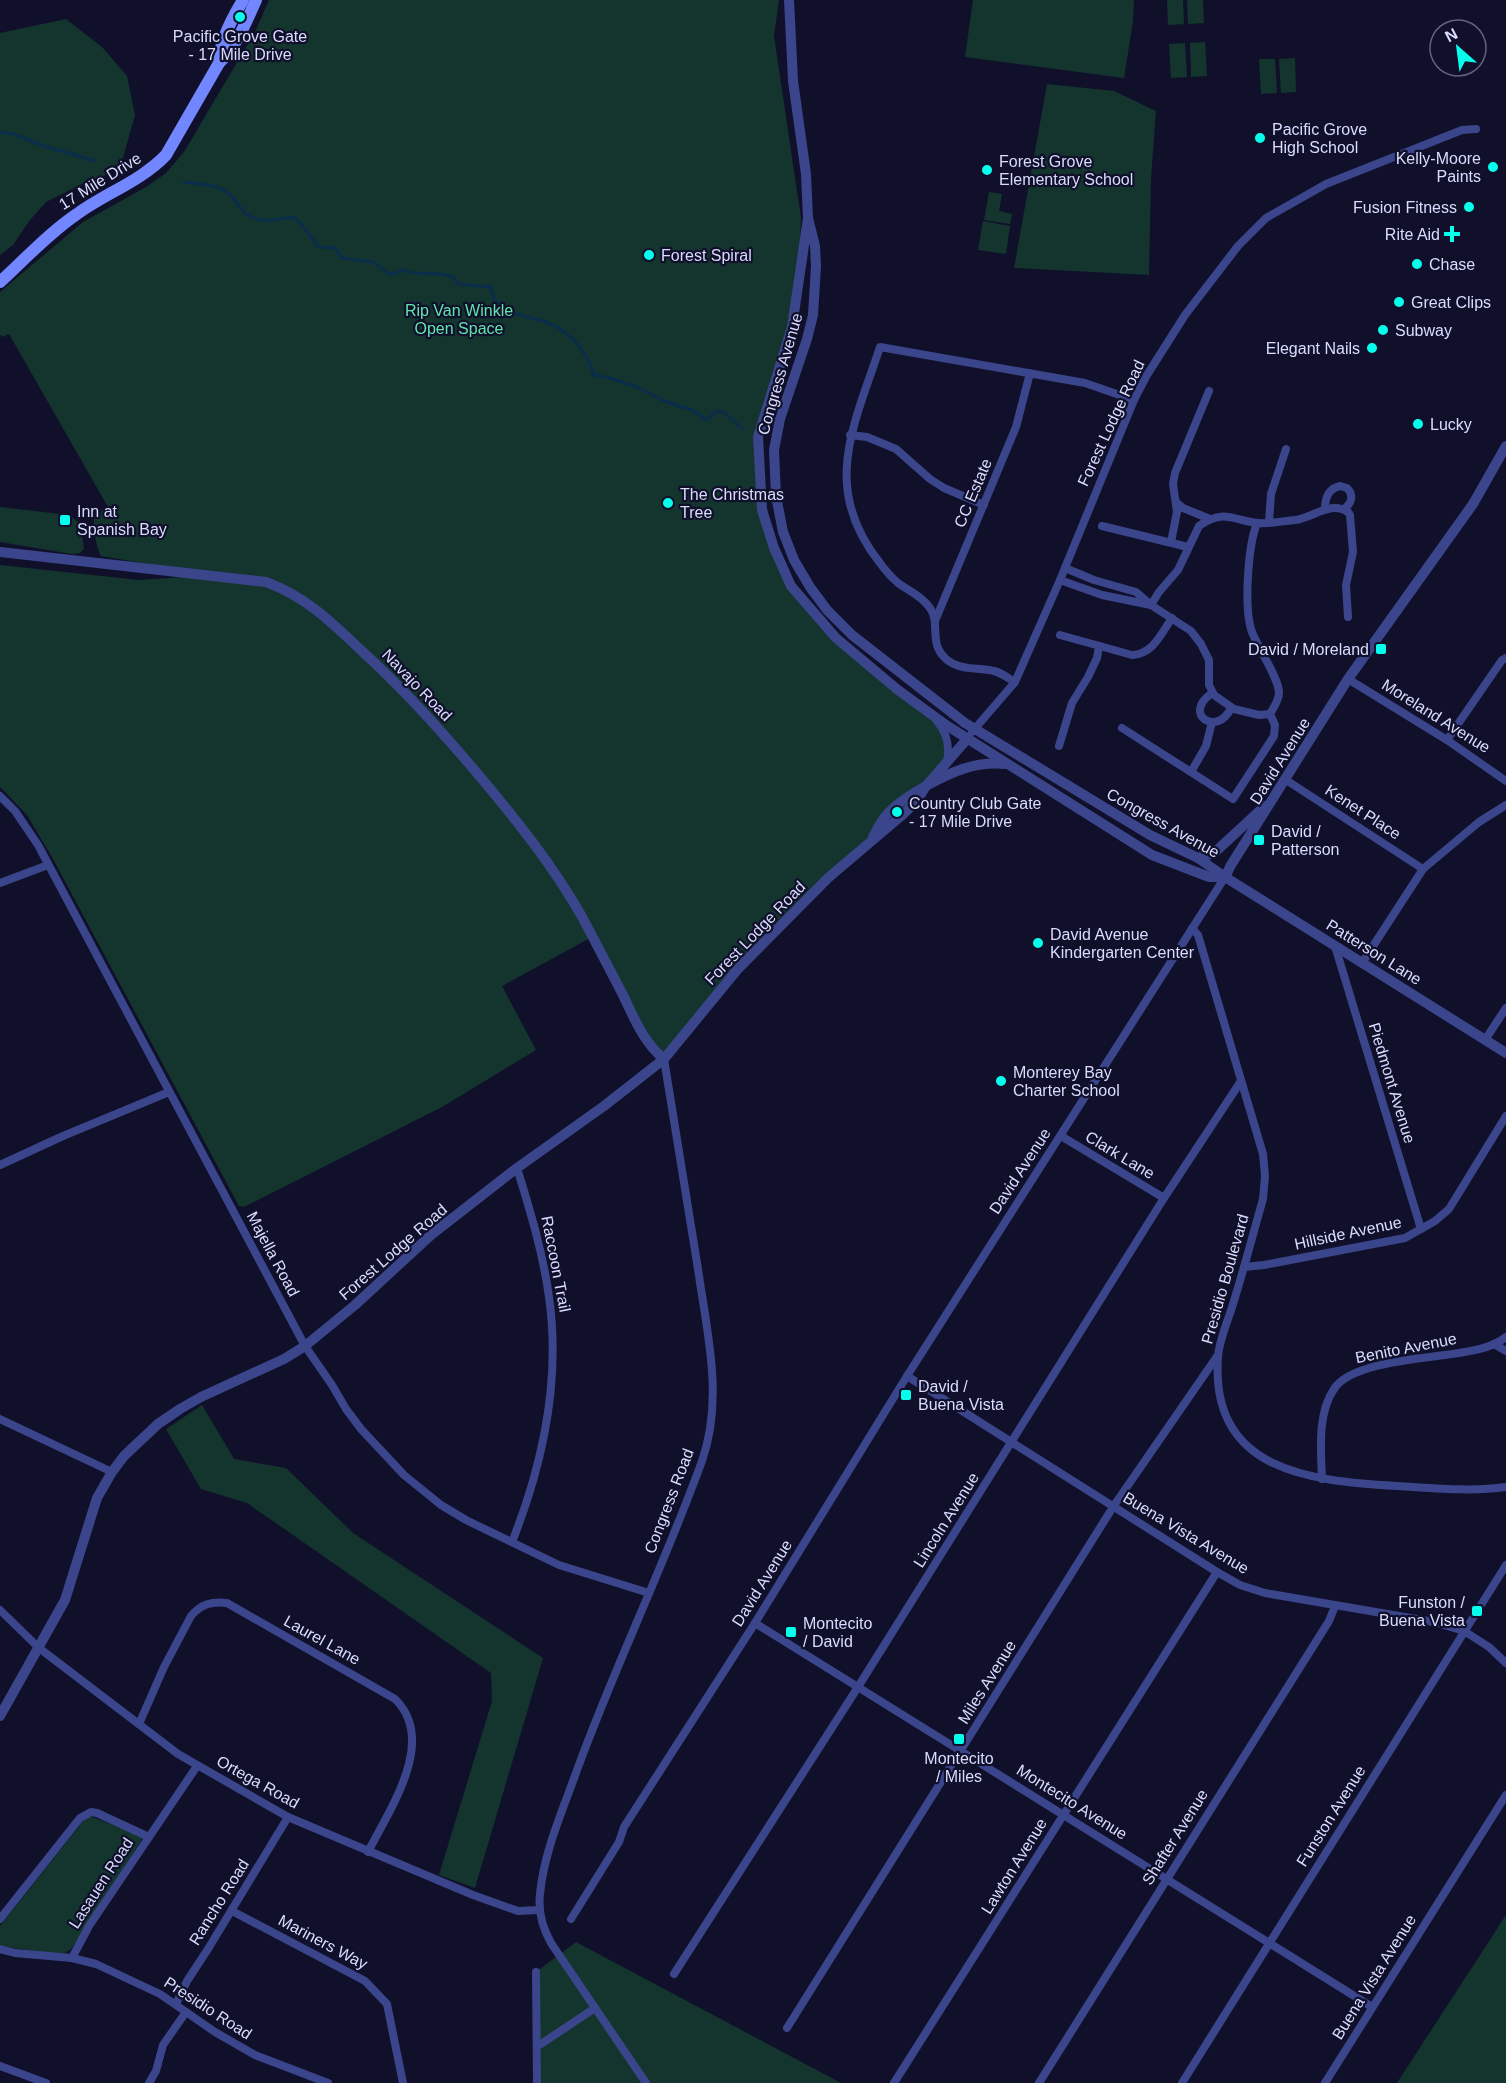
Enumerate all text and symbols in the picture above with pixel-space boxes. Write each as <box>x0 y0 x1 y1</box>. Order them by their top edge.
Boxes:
marker: Pacific Grove Gate - 17 Mile Drive <box>233 10 247 24</box>
north arrow <box>1428 18 1488 78</box>
text: N <box>1442 25 1460 45</box>
place label: Pacific Grove Gate - 17 Mile Drive <box>173 28 307 63</box>
place label: Pacific Grove High School <box>1272 121 1367 156</box>
marker: Pacific Grove High School <box>1253 131 1267 145</box>
street label: 17 Mile Drive <box>56 149 144 213</box>
place label: Kelly-Moore Paints <box>1396 150 1481 185</box>
place label: Forest Grove Elementary School <box>999 153 1133 188</box>
marker: Kelly-Moore Paints <box>1486 160 1500 174</box>
marker: Forest Grove Elementary School <box>980 163 994 177</box>
place label: Fusion Fitness <box>1353 199 1457 216</box>
marker: Fusion Fitness <box>1462 200 1476 214</box>
place label: Rite Aid <box>1385 226 1440 243</box>
marker: Rite Aid <box>1445 227 1459 241</box>
place label: Forest Spiral <box>661 247 752 264</box>
marker: Forest Spiral <box>642 248 656 262</box>
place label: Chase <box>1429 256 1475 273</box>
marker: Chase <box>1410 257 1424 271</box>
place label: Great Clips <box>1411 294 1491 311</box>
marker: Great Clips <box>1392 295 1406 309</box>
park label: Rip Van Winkle Open Space <box>405 302 513 337</box>
street label: Congress Avenue <box>754 311 806 437</box>
place label: Subway <box>1395 322 1452 339</box>
marker: Subway <box>1376 323 1390 337</box>
place label: Elegant Nails <box>1266 340 1360 357</box>
marker: Elegant Nails <box>1365 341 1379 355</box>
street label: Forest Lodge Road <box>1074 357 1148 489</box>
place label: Lucky <box>1430 416 1472 433</box>
marker: Lucky <box>1411 417 1425 431</box>
street label: CC Estate <box>951 456 995 530</box>
place label: The Christmas Tree <box>680 486 784 521</box>
marker: The Christmas Tree <box>661 496 675 510</box>
place label: Inn at Spanish Bay <box>77 503 167 538</box>
marker: Inn at Spanish Bay <box>58 513 72 527</box>
place label: David / Moreland <box>1248 641 1369 658</box>
marker: David / Moreland <box>1374 642 1388 656</box>
street label: Navajo Road <box>379 646 455 724</box>
street label: Moreland Avenue <box>1379 676 1493 756</box>
street label: David Avenue <box>1247 715 1313 807</box>
street label: Kenet Place <box>1322 781 1404 843</box>
street label: Congress Avenue <box>1104 785 1222 861</box>
place label: Country Club Gate - 17 Mile Drive <box>909 795 1042 830</box>
marker: Country Club Gate - 17 Mile Drive <box>890 805 904 819</box>
place label: David / Patterson <box>1271 823 1339 858</box>
marker: David / Patterson <box>1252 833 1266 847</box>
street label: Forest Lodge Road <box>701 878 809 988</box>
street label: Patterson Lane <box>1323 916 1425 988</box>
place label: David Avenue Kindergarten Center <box>1050 926 1195 961</box>
marker: David Avenue Kindergarten Center <box>1031 936 1045 950</box>
street label: Piedmont Avenue <box>1366 1021 1418 1145</box>
place label: Monterey Bay Charter School <box>1013 1064 1120 1099</box>
marker: Monterey Bay Charter School <box>994 1074 1008 1088</box>
street label: David Avenue <box>986 1125 1054 1217</box>
street label: Clark Lane <box>1082 1128 1158 1182</box>
street label: Forest Lodge Road <box>336 1201 450 1303</box>
street label: Majella Road <box>244 1209 302 1299</box>
street label: Presidio Boulevard <box>1198 1212 1252 1346</box>
street label: Hillside Avenue <box>1293 1213 1403 1253</box>
street label: Raccoon Trail <box>538 1214 574 1314</box>
street label: Benito Avenue <box>1354 1330 1458 1366</box>
place label: David / Buena Vista <box>918 1378 1004 1413</box>
marker: David / Buena Vista <box>899 1388 913 1402</box>
street label: Congress Road <box>641 1446 697 1556</box>
street label: Lincoln Avenue <box>910 1470 982 1570</box>
street label: Buena Vista Avenue <box>1120 1489 1252 1577</box>
street label: David Avenue <box>729 1537 795 1629</box>
place label: Funston / Buena Vista <box>1379 1594 1466 1629</box>
marker: Funston / Buena Vista <box>1470 1604 1484 1618</box>
street label: Laurel Lane <box>281 1612 363 1668</box>
place label: Montecito / David <box>803 1615 872 1650</box>
marker: Montecito / David <box>784 1625 798 1639</box>
street label: Miles Avenue <box>955 1637 1019 1727</box>
marker: Montecito / Miles <box>952 1732 966 1746</box>
place label: Montecito / Miles <box>924 1750 994 1785</box>
street label: Ortega Road <box>214 1752 302 1812</box>
street label: Montecito Avenue <box>1014 1761 1130 1843</box>
street label: Funston Avenue <box>1293 1763 1369 1869</box>
street label: Shafter Avenue <box>1139 1786 1211 1888</box>
street label: Lawton Avenue <box>978 1815 1050 1917</box>
street label: Lasauen Road <box>66 1835 136 1931</box>
street label: Rancho Road <box>186 1856 252 1948</box>
street label: Mariners Way <box>276 1911 370 1973</box>
street label: Buena Vista Avenue <box>1329 1912 1419 2042</box>
street label: Presidio Road <box>161 1974 255 2042</box>

